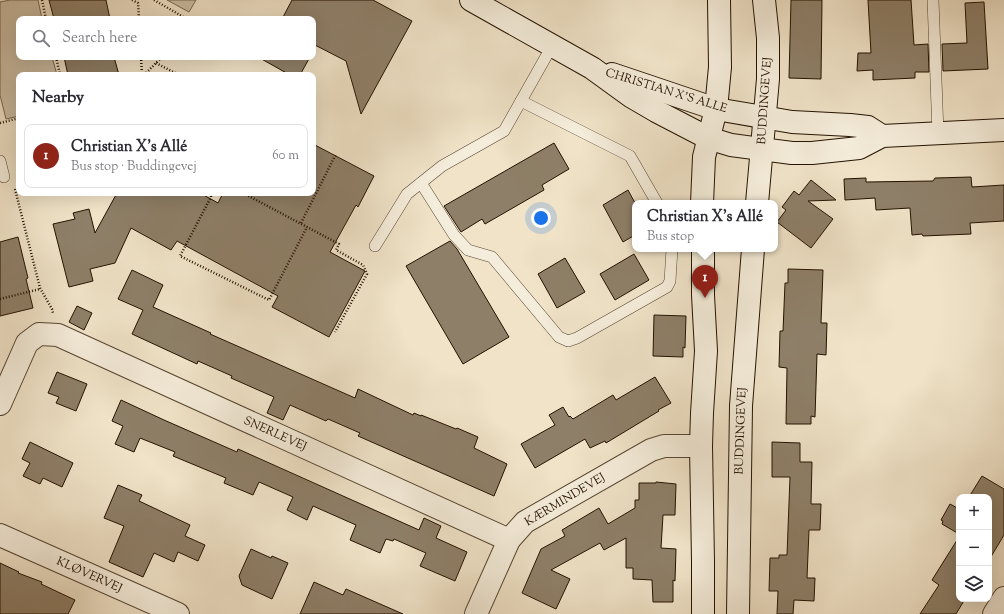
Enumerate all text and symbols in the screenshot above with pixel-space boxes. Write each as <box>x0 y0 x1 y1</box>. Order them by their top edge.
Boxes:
search box <box>16 16 316 60</box>
icon: search <box>30 27 52 49</box>
text: Search here <box>62 28 137 49</box>
street label: BUDDINGEVEJ <box>753 56 777 145</box>
street label: CHRISTIAN X'S ALLE <box>603 64 730 118</box>
text: Nearby <box>32 86 84 110</box>
text: Christian X's Allé <box>71 137 187 158</box>
text: 1 <box>44 147 48 165</box>
text: 60 m <box>272 147 299 165</box>
text: Bus stop · Buddingevej <box>71 158 197 176</box>
popup <box>632 200 778 252</box>
text: Christian X's Allé <box>647 207 763 228</box>
your location <box>531 208 551 228</box>
text: Bus stop <box>647 228 694 246</box>
pin: 1 <box>692 265 718 298</box>
street label: BUDDINGEVEJ <box>730 387 752 475</box>
street label: SNERLEVEJ <box>241 412 310 456</box>
street label: KÆRMINDEVEJ <box>521 469 609 531</box>
map controls <box>956 494 992 602</box>
button: + <box>956 494 992 530</box>
button: − <box>956 530 992 566</box>
street label: KLØVERVEJ <box>53 552 125 598</box>
button: layers <box>956 566 992 602</box>

